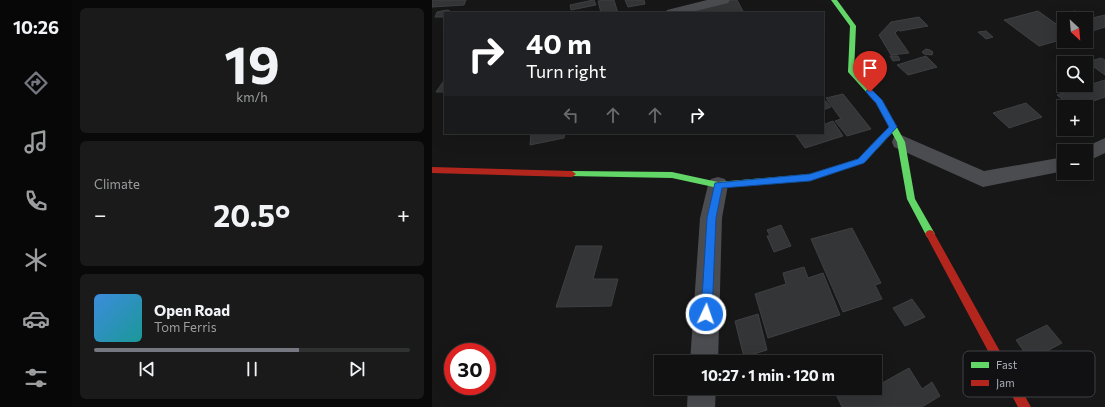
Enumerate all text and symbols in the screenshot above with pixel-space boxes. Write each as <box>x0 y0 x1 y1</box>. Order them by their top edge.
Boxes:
north arrow <box>1057 12 1093 48</box>
map controls <box>1057 12 1093 180</box>
text: 10:26 <box>13 16 59 38</box>
text: 40 m <box>526 26 592 60</box>
icon: right <box>460 28 512 80</box>
text: 19 <box>224 31 280 95</box>
pin <box>853 51 887 92</box>
button: search <box>1057 56 1093 92</box>
icon: arrive <box>859 57 881 79</box>
text: Turn right <box>526 60 606 82</box>
icon: directions <box>22 69 50 97</box>
text: km/h <box>236 89 268 105</box>
button: + <box>1057 100 1093 136</box>
icon: left <box>560 104 582 126</box>
icon: ahead <box>602 104 624 126</box>
icon: ahead <box>644 104 666 126</box>
icon: right <box>686 104 708 126</box>
icon: music <box>22 128 50 156</box>
button: − <box>1057 144 1093 180</box>
text: Climate <box>94 176 140 192</box>
icon: phone <box>22 187 50 215</box>
text: 20.5° <box>213 196 290 233</box>
text: − <box>94 201 107 228</box>
text: + <box>397 201 410 228</box>
icon: climate <box>22 246 50 274</box>
position arrow <box>685 293 727 335</box>
text: Open Road <box>154 301 230 319</box>
icon: car <box>22 305 50 333</box>
text: Tom Ferris <box>154 319 217 335</box>
speed limit sign: 30 <box>444 343 496 395</box>
legend <box>963 351 1095 397</box>
icon: previous <box>136 358 158 380</box>
icon: pause <box>241 358 263 380</box>
icon: next <box>346 358 368 380</box>
text: Fast <box>996 358 1018 371</box>
icon: filters <box>22 364 50 392</box>
text: 10:27 · 1 min · 120 m <box>701 366 835 384</box>
text: Jam <box>996 376 1015 390</box>

